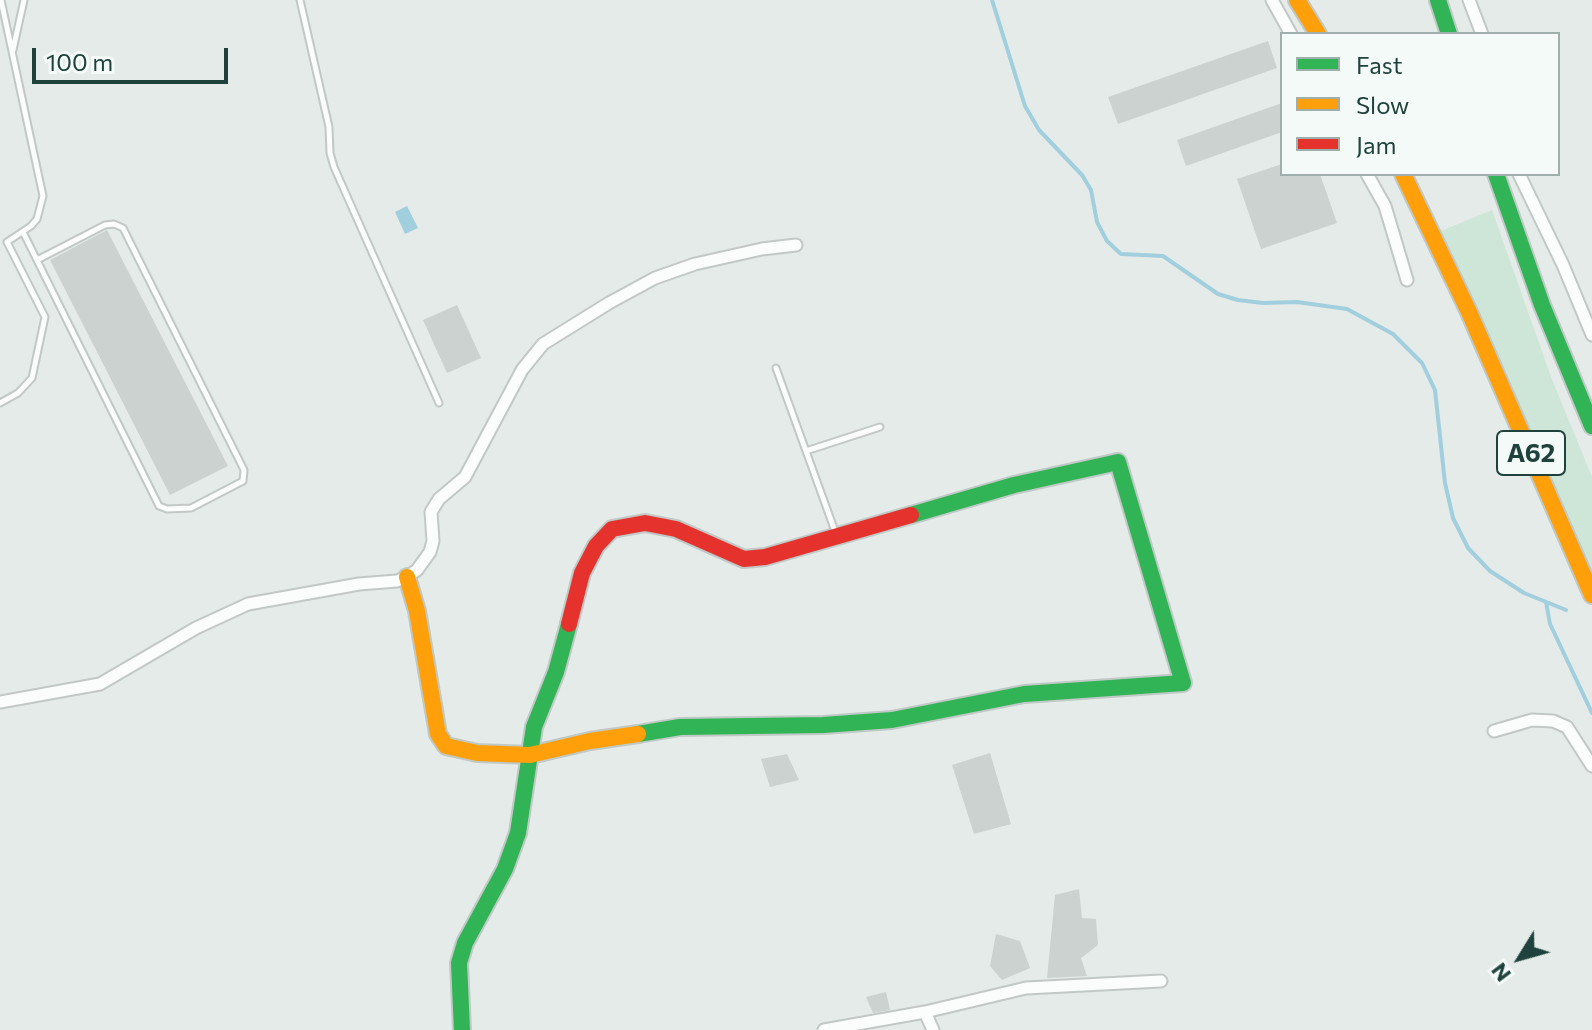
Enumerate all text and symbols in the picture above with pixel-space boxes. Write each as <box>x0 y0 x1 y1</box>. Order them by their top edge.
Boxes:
scale bar <box>36 32 232 82</box>
legend <box>1280 32 1560 176</box>
text: 100 m <box>46 47 113 76</box>
text: Fast <box>1356 50 1403 79</box>
text: Slow <box>1356 90 1409 119</box>
text: Jam <box>1356 130 1396 159</box>
road number: Α62 <box>1497 431 1565 475</box>
north arrow <box>1480 918 1560 998</box>
text: N <box>1485 958 1516 987</box>

